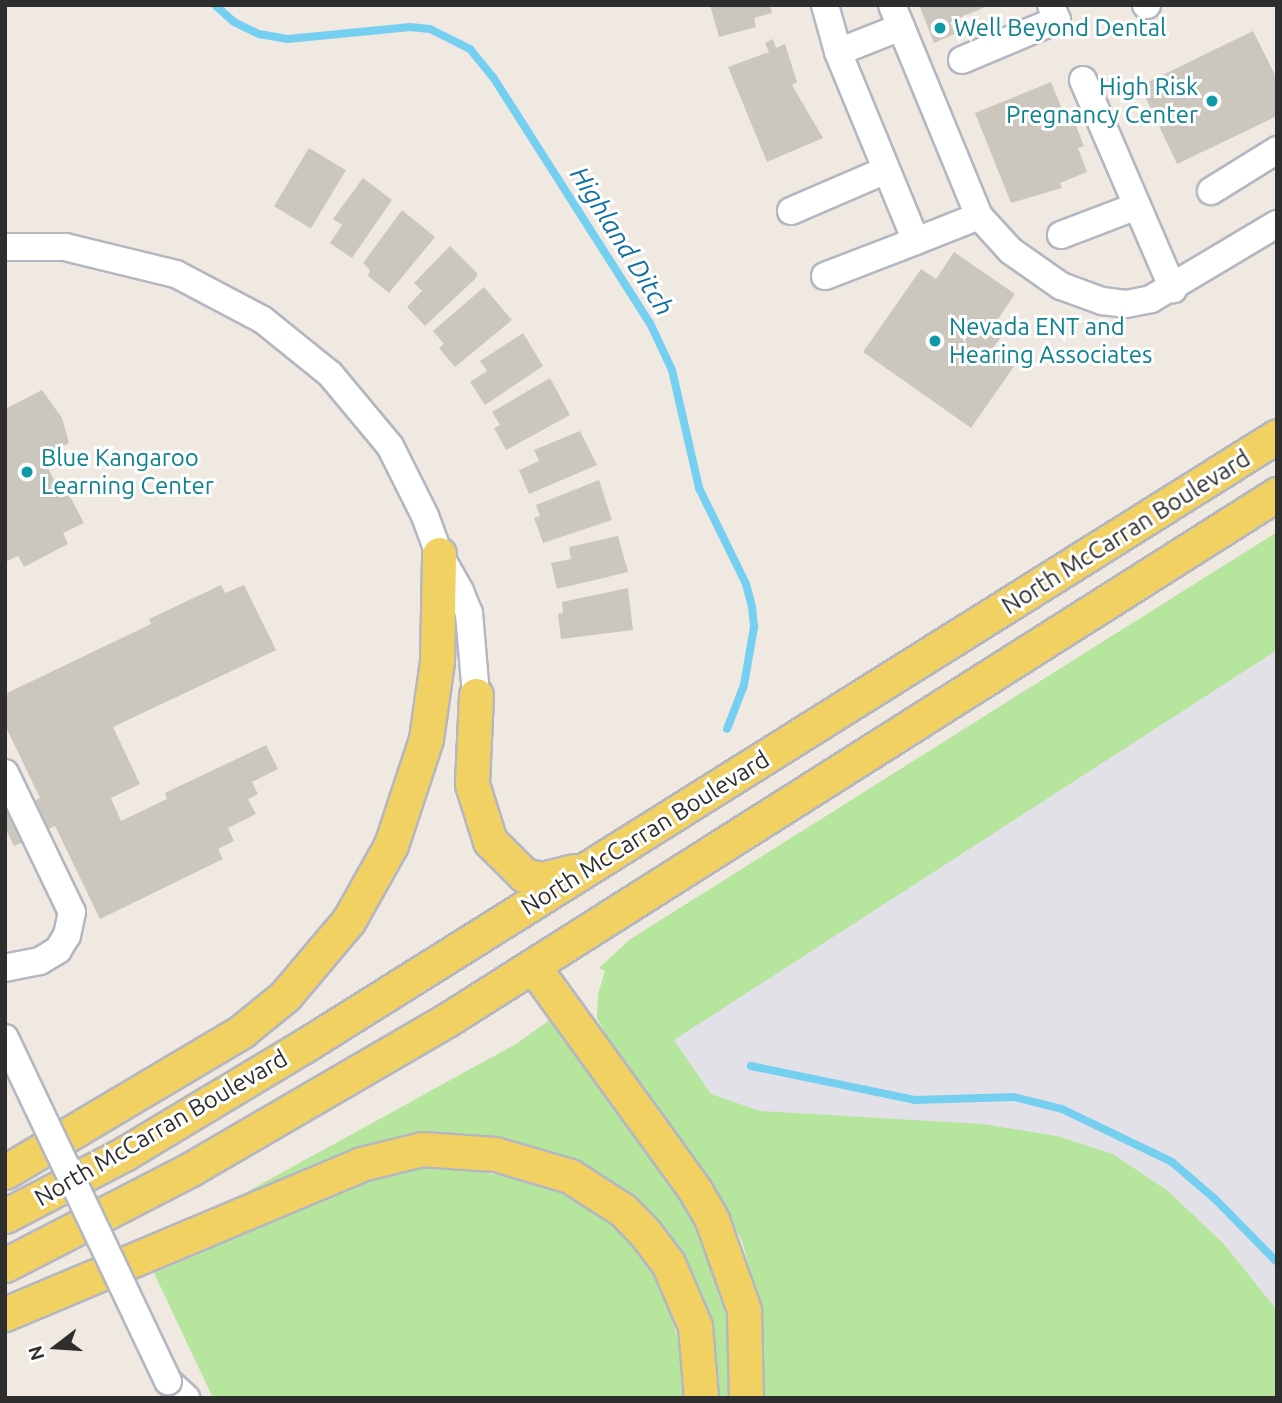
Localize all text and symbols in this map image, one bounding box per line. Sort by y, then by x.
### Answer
place label: Well Beyond Dental [954,14,1166,42]
marker: Well Beyond Dental [932,20,948,36]
place label: High Risk Pregnancy Center [1006,73,1198,129]
marker: High Risk Pregnancy Center [1204,93,1220,109]
water label: Highland Ditch [564,161,680,321]
place label: Nevada ENT and Hearing Associates [949,313,1152,369]
marker: Nevada ENT and Hearing Associates [927,333,943,349]
place label: Blue Kangaroo Learning Center [41,444,214,500]
street label: North McCarran Boulevard [997,444,1255,620]
marker: Blue Kangaroo Learning Center [19,464,35,480]
street label: North McCarran Boulevard [516,745,774,921]
street label: North McCarran Boulevard [29,1044,293,1212]
north arrow [21,1312,91,1382]
text: N [23,1343,49,1363]

